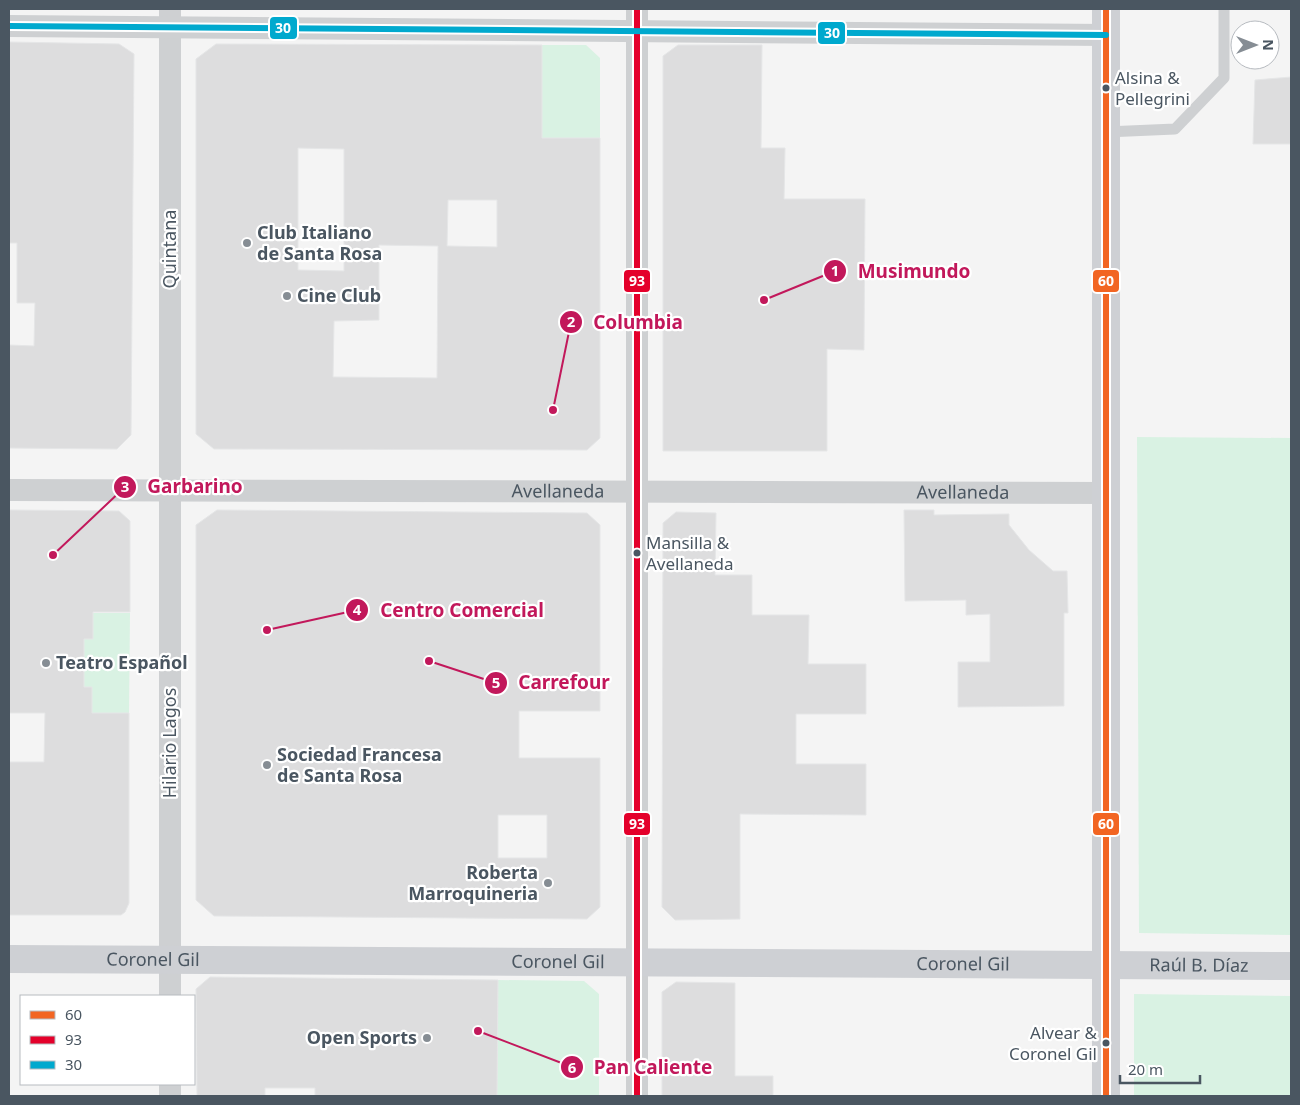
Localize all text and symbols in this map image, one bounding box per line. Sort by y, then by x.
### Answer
line badge: 30 [269,16,298,40]
text: 30 [275,18,291,37]
north arrow [1230,20,1280,70]
line badge: 30 [817,21,846,45]
text: 30 [824,23,840,42]
text: N [1259,39,1278,51]
place label: Alsina & Pellegrini [1115,66,1190,110]
marker: Alsina & Pellegrini [1101,83,1111,93]
street label: Quintana [157,210,181,288]
place label: Club Italiano de Santa Rosa [257,220,382,265]
marker: Club Italiano de Santa Rosa [241,237,253,249]
callout: Musimundo [823,254,980,288]
text: Musimundo [858,258,970,284]
text: 1 [831,260,839,280]
line badge: 93 [623,269,651,293]
line badge: 60 [1092,269,1120,293]
text: 93 [629,271,645,290]
text: 60 [1098,271,1114,290]
place label: Cine Club [297,283,381,307]
marker: Cine Club [281,290,293,302]
callout: Columbia [558,305,693,339]
text: Columbia [593,309,683,335]
text: 2 [567,311,576,331]
callout: Garbarino [113,470,253,504]
text: Garbarino [147,473,243,499]
text: 3 [121,476,129,496]
street label: Avellaneda [512,478,604,503]
street label: Avellaneda [917,479,1009,504]
place label: Mansilla & Avellaneda [646,531,733,575]
marker: Mansilla & Avellaneda [632,548,642,558]
callout: Centro Comercial [345,593,553,627]
text: Centro Comercial [380,597,544,623]
text: 4 [353,599,362,619]
place label: Teatro Español [56,650,188,674]
marker: Teatro Español [40,657,52,669]
callout: Carrefour [483,666,620,700]
text: Carrefour [518,669,610,695]
text: 5 [492,672,500,692]
street label: Hilario Lagos [157,688,181,798]
place label: Sociedad Francesa de Santa Rosa [277,742,442,787]
marker: Sociedad Francesa de Santa Rosa [261,759,273,771]
line badge: 93 [623,812,651,836]
line badge: 60 [1092,812,1120,836]
text: 93 [629,814,645,833]
text: 60 [1098,814,1114,833]
place label: Roberta Marroquineria [408,860,538,905]
marker: Roberta Marroquineria [542,877,554,889]
street label: Coronel Gil [106,947,200,971]
street label: Coronel Gil [511,949,605,973]
street label: Coronel Gil [916,951,1010,975]
street label: Raúl B. Díaz [1149,952,1249,977]
legend [20,995,195,1085]
text: 60 [65,1004,82,1024]
place label: Alvear & Coronel Gil [1009,1021,1098,1065]
place label: Open Sports [307,1025,417,1049]
text: 93 [65,1029,82,1049]
marker: Open Sports [421,1032,433,1044]
marker: Alvear & Coronel Gil [1101,1038,1111,1048]
callout: Pan Caliente [559,1050,723,1084]
scale bar [1120,1052,1200,1084]
text: 30 [65,1054,82,1074]
text: Pan Caliente [594,1054,712,1080]
text: 6 [568,1057,577,1077]
text: 20 m [1128,1059,1163,1079]

